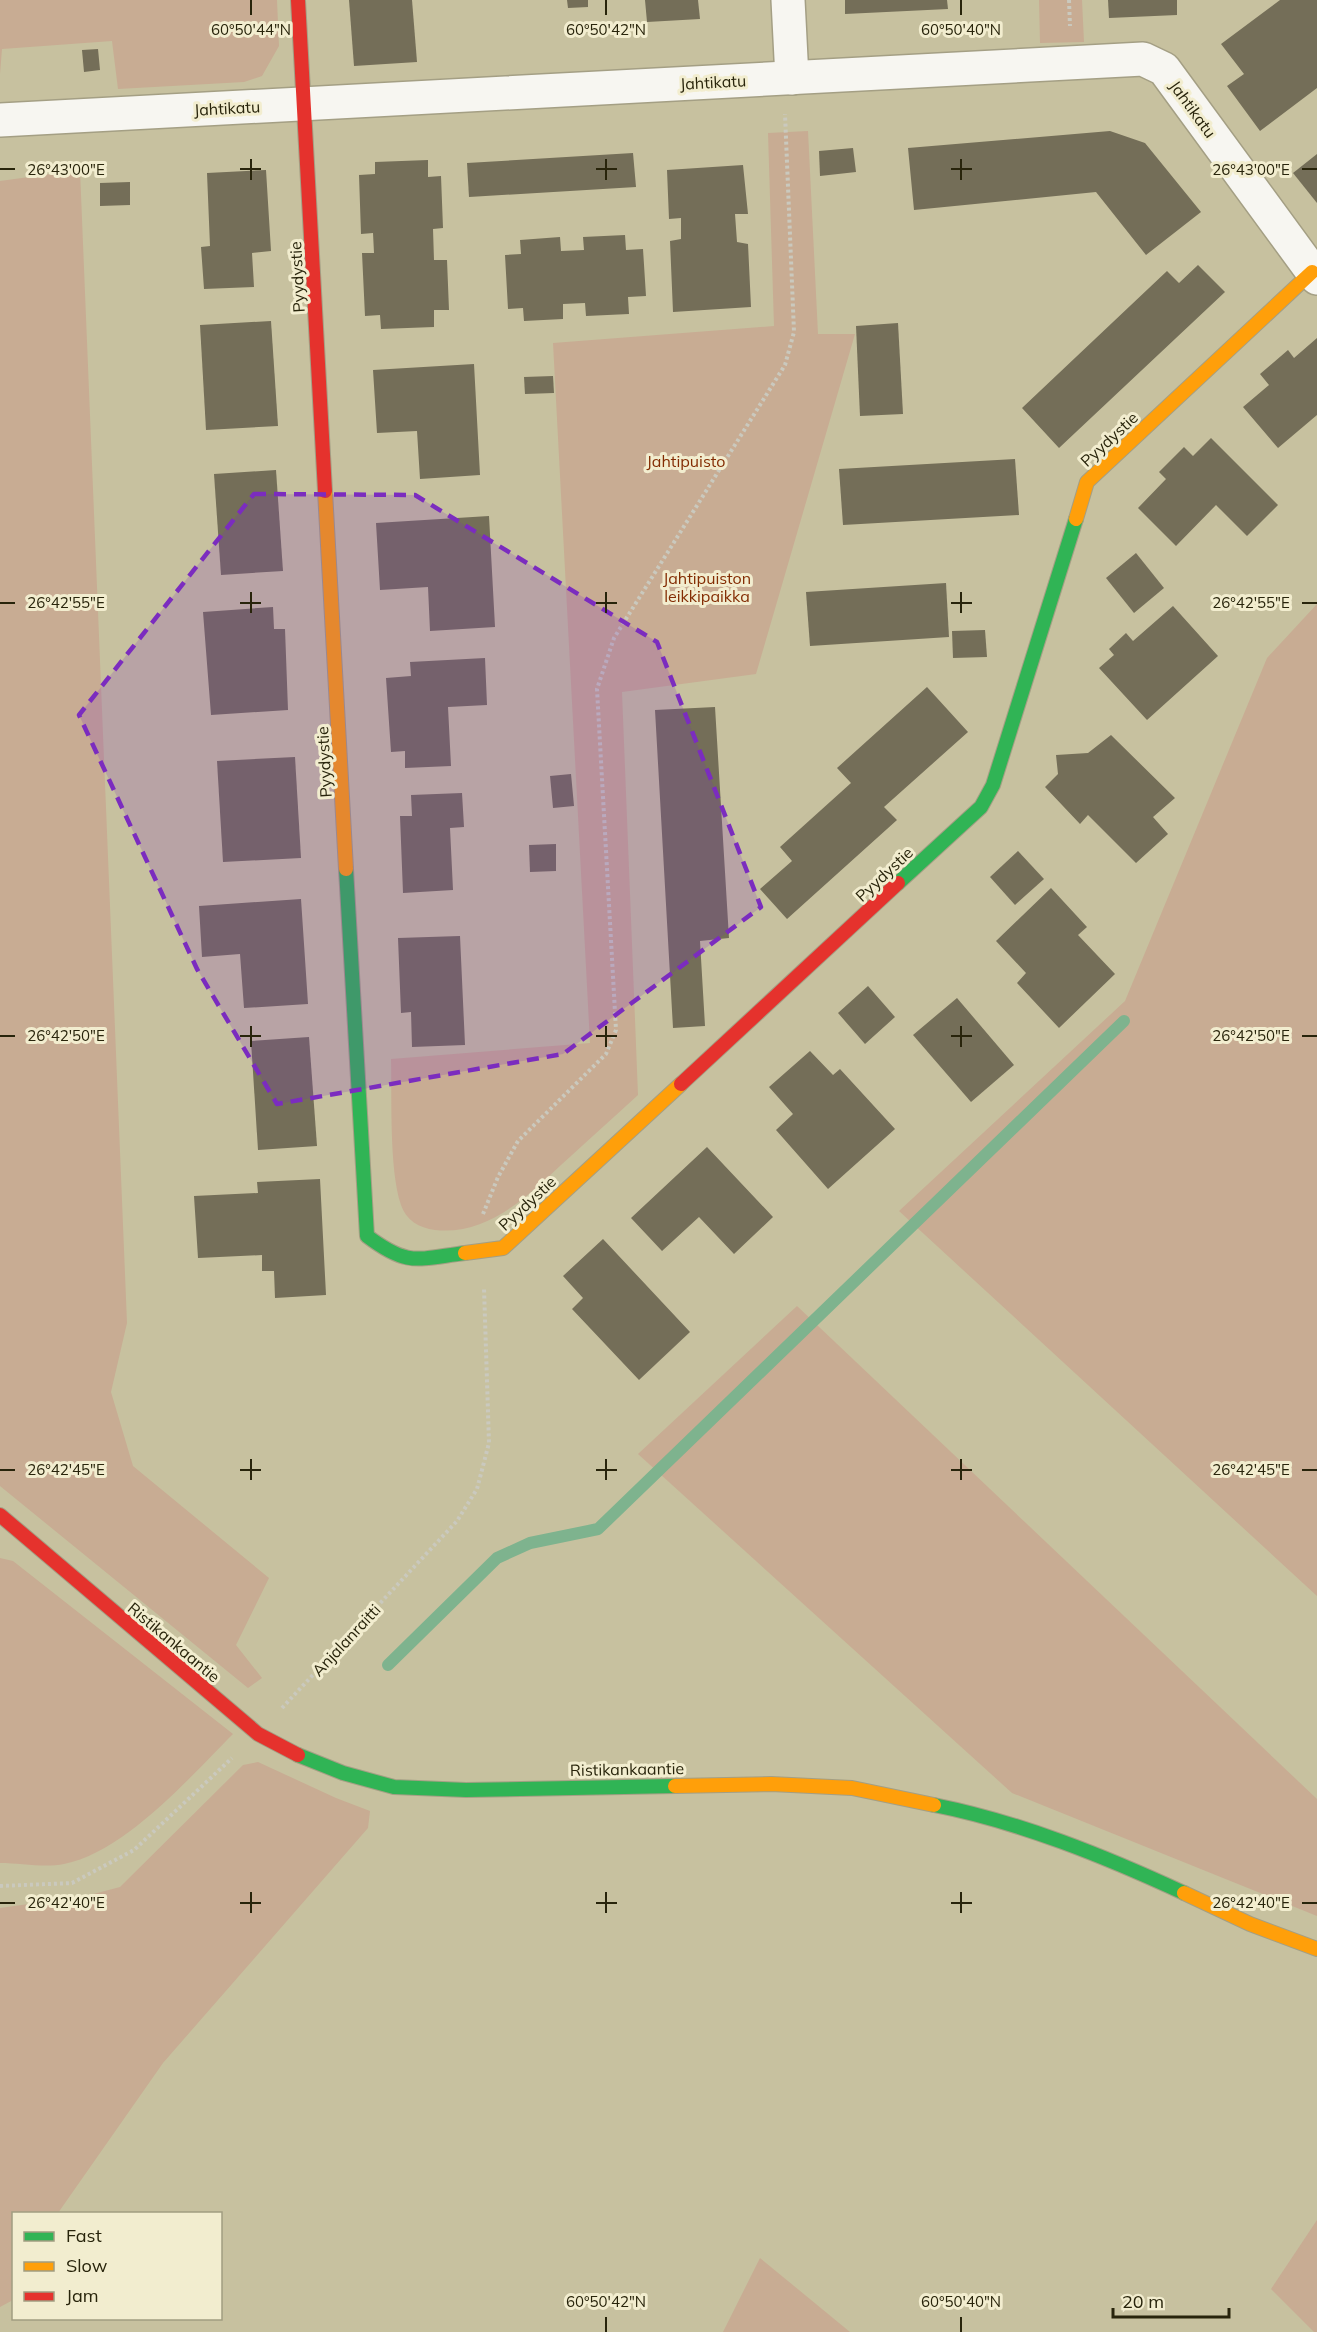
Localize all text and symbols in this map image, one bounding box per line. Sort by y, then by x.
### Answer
text: 60°50'44"N [211,20,291,39]
text: 60°50'42"N [566,20,646,39]
text: 60°50'40"N [921,20,1001,39]
street label: Jahtikatu [679,70,747,94]
street label: Jahtikatu [1165,76,1221,142]
street label: Jahtikatu [193,96,261,120]
text: 26°43'00"E [27,160,105,179]
text: 26°43'00"E [1212,160,1290,179]
street label: Pyydystie [285,241,309,313]
street label: Pyydystie [1076,407,1142,471]
park label: Jahtipuisto [647,451,725,471]
park label: Jahtipuiston leikkipaikka [663,568,751,606]
text: 26°42'55"E [27,593,105,612]
text: 26°42'55"E [1212,593,1290,612]
street label: Pyydystie [312,726,336,798]
street label: Pyydystie [851,842,917,906]
text: 26°42'50"E [27,1026,105,1045]
text: 26°42'50"E [1212,1026,1290,1045]
street label: Pyydystie [494,1171,560,1235]
text: 26°42'45"E [27,1460,105,1479]
text: 26°42'45"E [1212,1460,1290,1479]
street label: Ristikankaantie [124,1598,224,1686]
street label: Anjalanraitti [308,1600,384,1680]
street label: Ristikankaantie [570,1758,684,1780]
text: 26°42'40"E [27,1893,105,1912]
text: 26°42'40"E [1212,1893,1290,1912]
legend [12,2212,222,2320]
text: Fast [66,2224,102,2247]
text: Slow [66,2254,108,2277]
scale bar [1113,2281,1228,2319]
text: Jam [66,2284,99,2307]
text: 20 m [1122,2290,1164,2313]
text: 60°50'42"N [566,2292,646,2311]
text: 60°50'40"N [921,2292,1001,2311]

